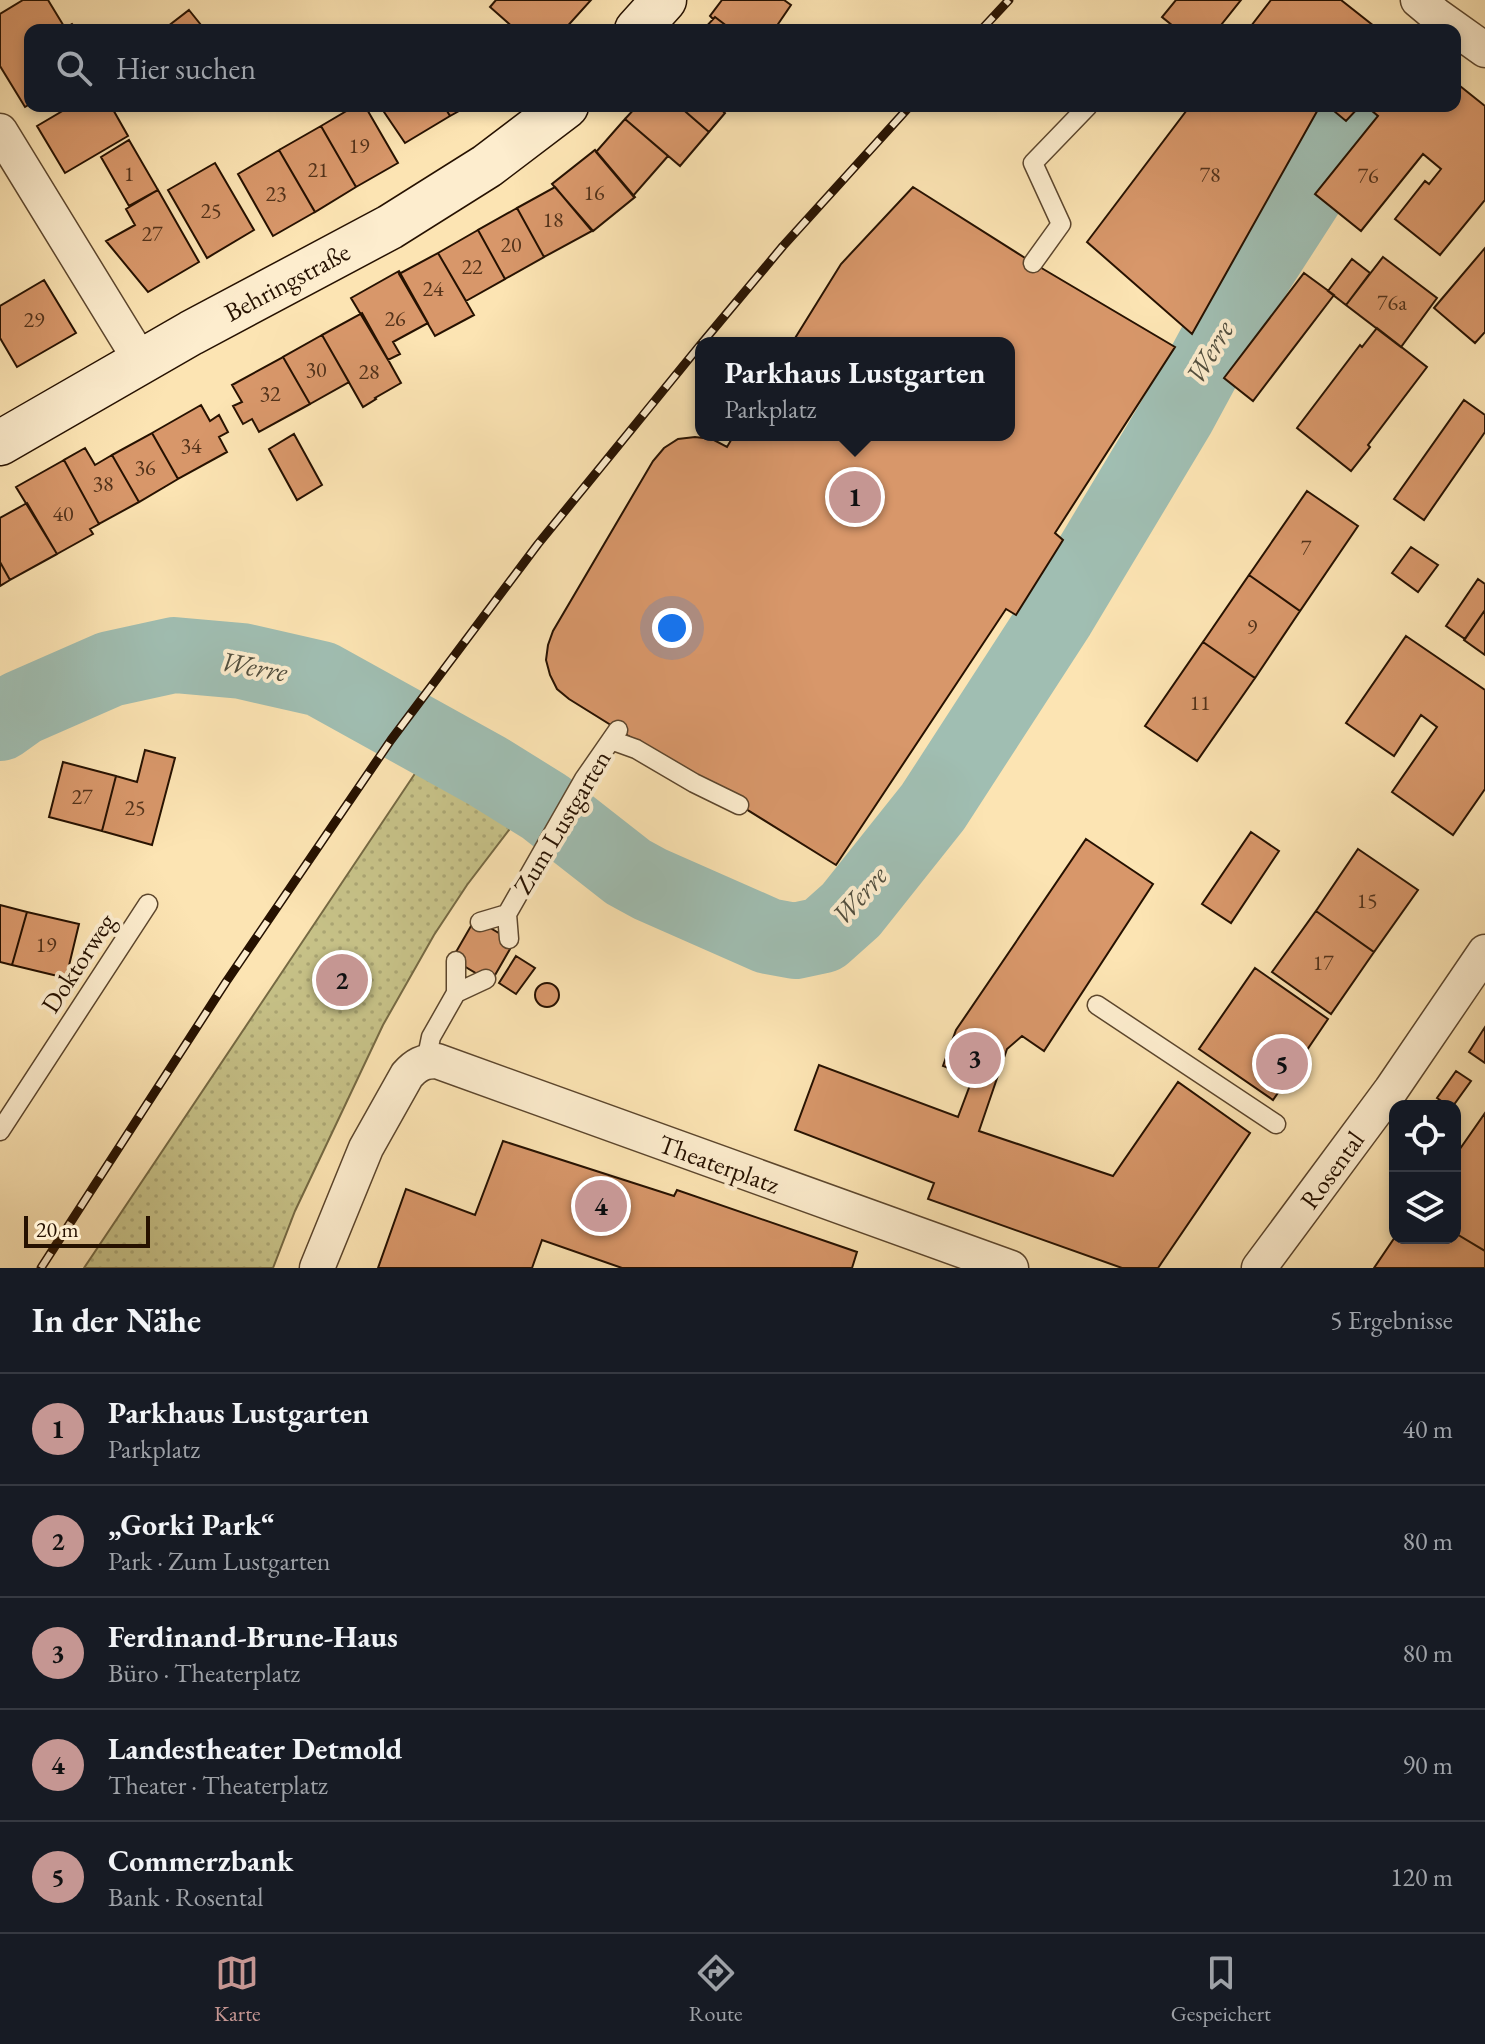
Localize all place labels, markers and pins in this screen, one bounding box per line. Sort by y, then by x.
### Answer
pin: 1 [829,467,881,527]
pin: 2 [316,950,368,1010]
pin: 3 [949,1028,1001,1088]
pin: 5 [1256,1034,1308,1094]
pin: 4 [575,1176,627,1236]

